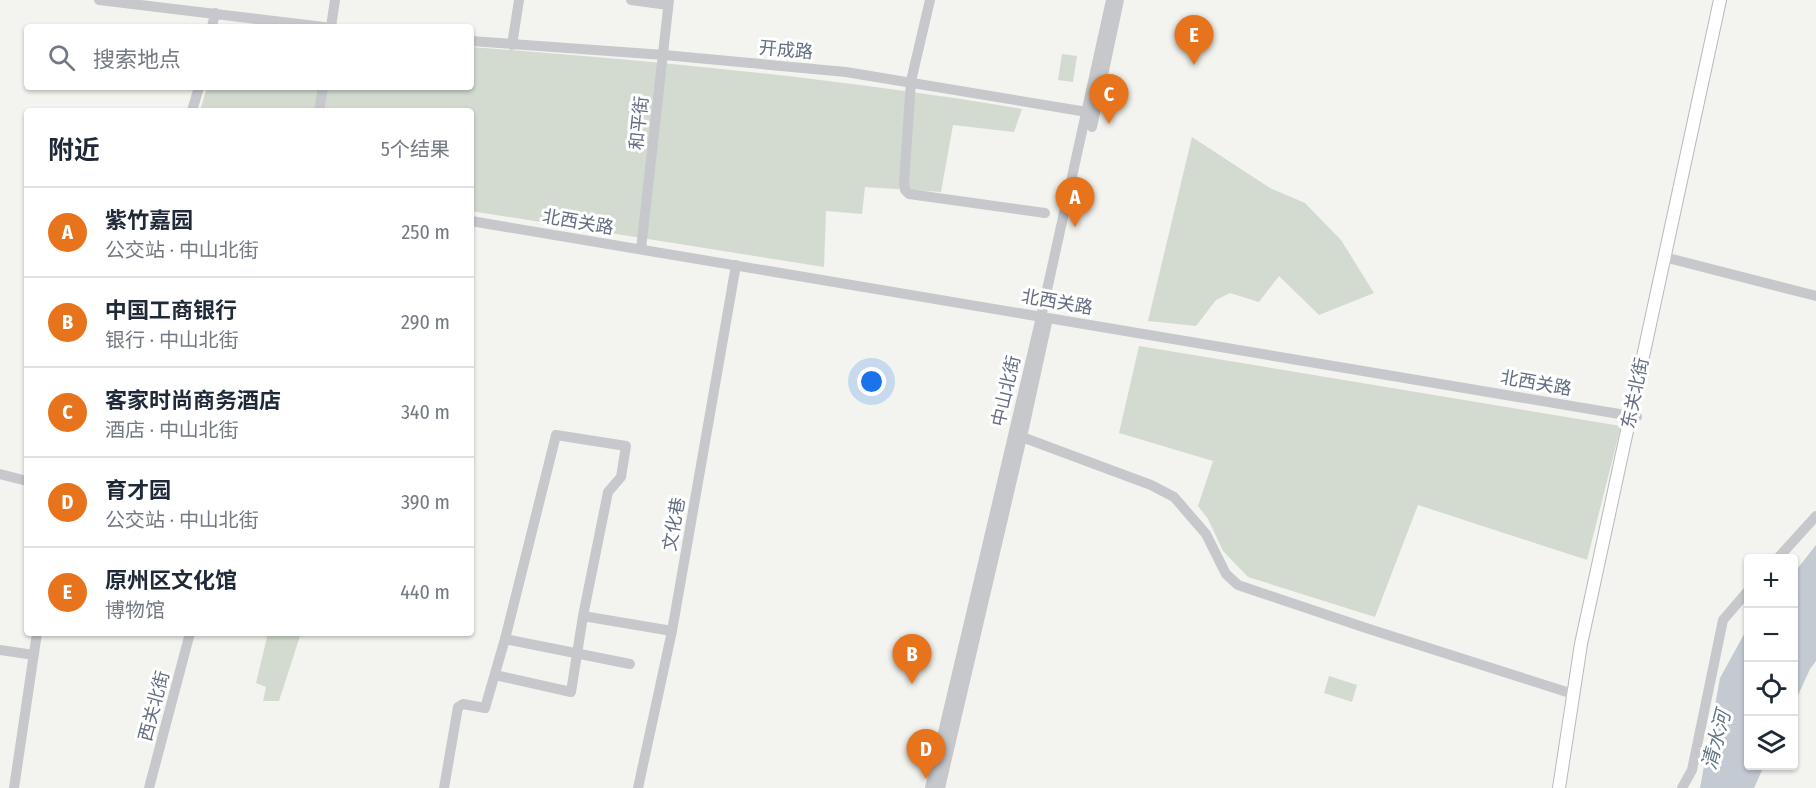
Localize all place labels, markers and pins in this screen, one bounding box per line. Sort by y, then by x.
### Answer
pin: E [1174,16,1214,65]
pin: C [1090,74,1128,124]
pin: A [1056,178,1094,227]
pin: B [892,634,932,684]
pin: D [906,730,946,779]

